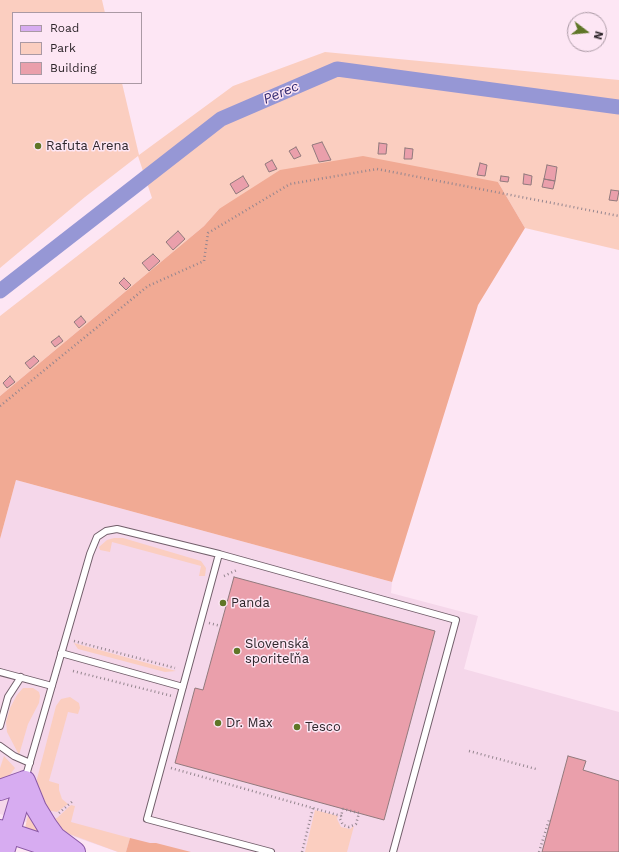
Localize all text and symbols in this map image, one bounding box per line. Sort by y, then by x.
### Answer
legend [12,12,142,84]
north arrow [567,12,607,52]
text: Road [50,21,79,35]
text: N [591,29,605,41]
text: Park [50,41,76,55]
text: Building [50,61,97,75]
water label: Perec [261,78,301,108]
place label: Rafuta Arena [46,138,129,154]
marker: Rafuta Arena [33,141,43,151]
place label: Panda [231,595,270,611]
marker: Panda [218,598,228,608]
place label: Slovenská sporiteľňa [245,636,309,667]
marker: Slovenská sporiteľňa [232,646,242,656]
place label: Dr. Max [226,715,273,731]
marker: Dr. Max [213,718,223,728]
place label: Tesco [305,719,341,735]
marker: Tesco [292,722,302,732]

